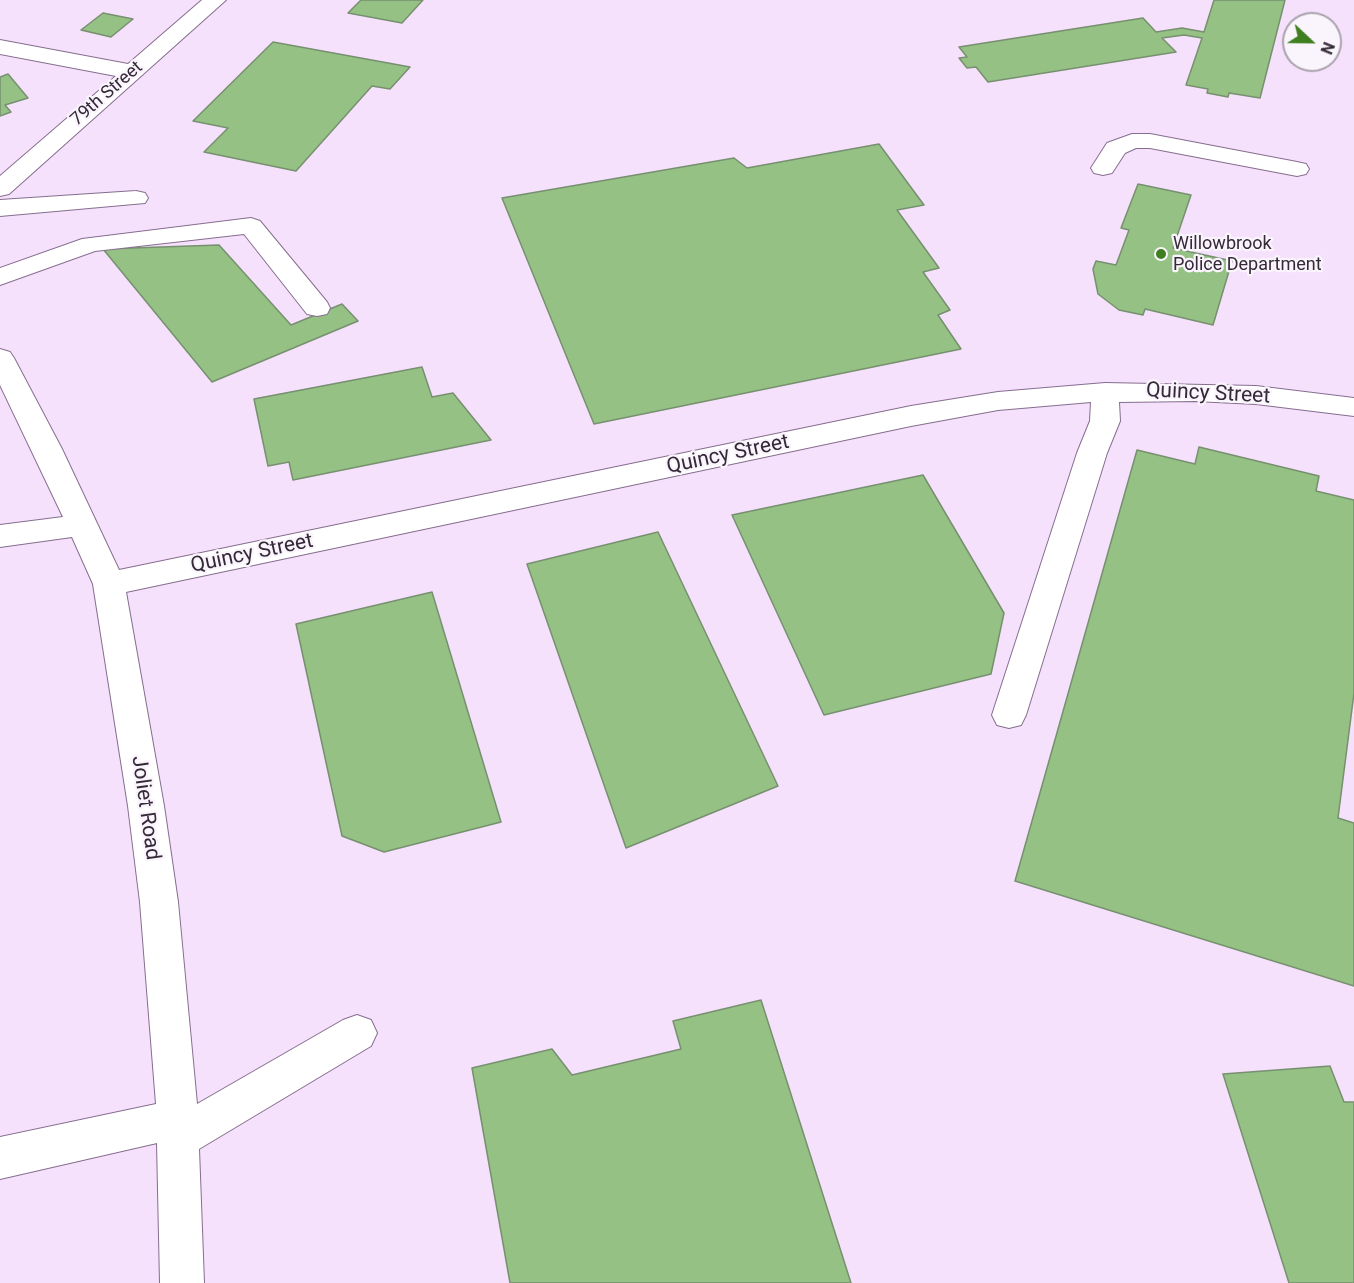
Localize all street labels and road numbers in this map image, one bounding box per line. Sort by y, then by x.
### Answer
street label: 79th Street [67,57,147,131]
street label: Quincy Street [1145,378,1271,410]
street label: Quincy Street [665,430,791,480]
street label: Quincy Street [189,529,315,579]
street label: Joliet Road [125,754,165,862]

